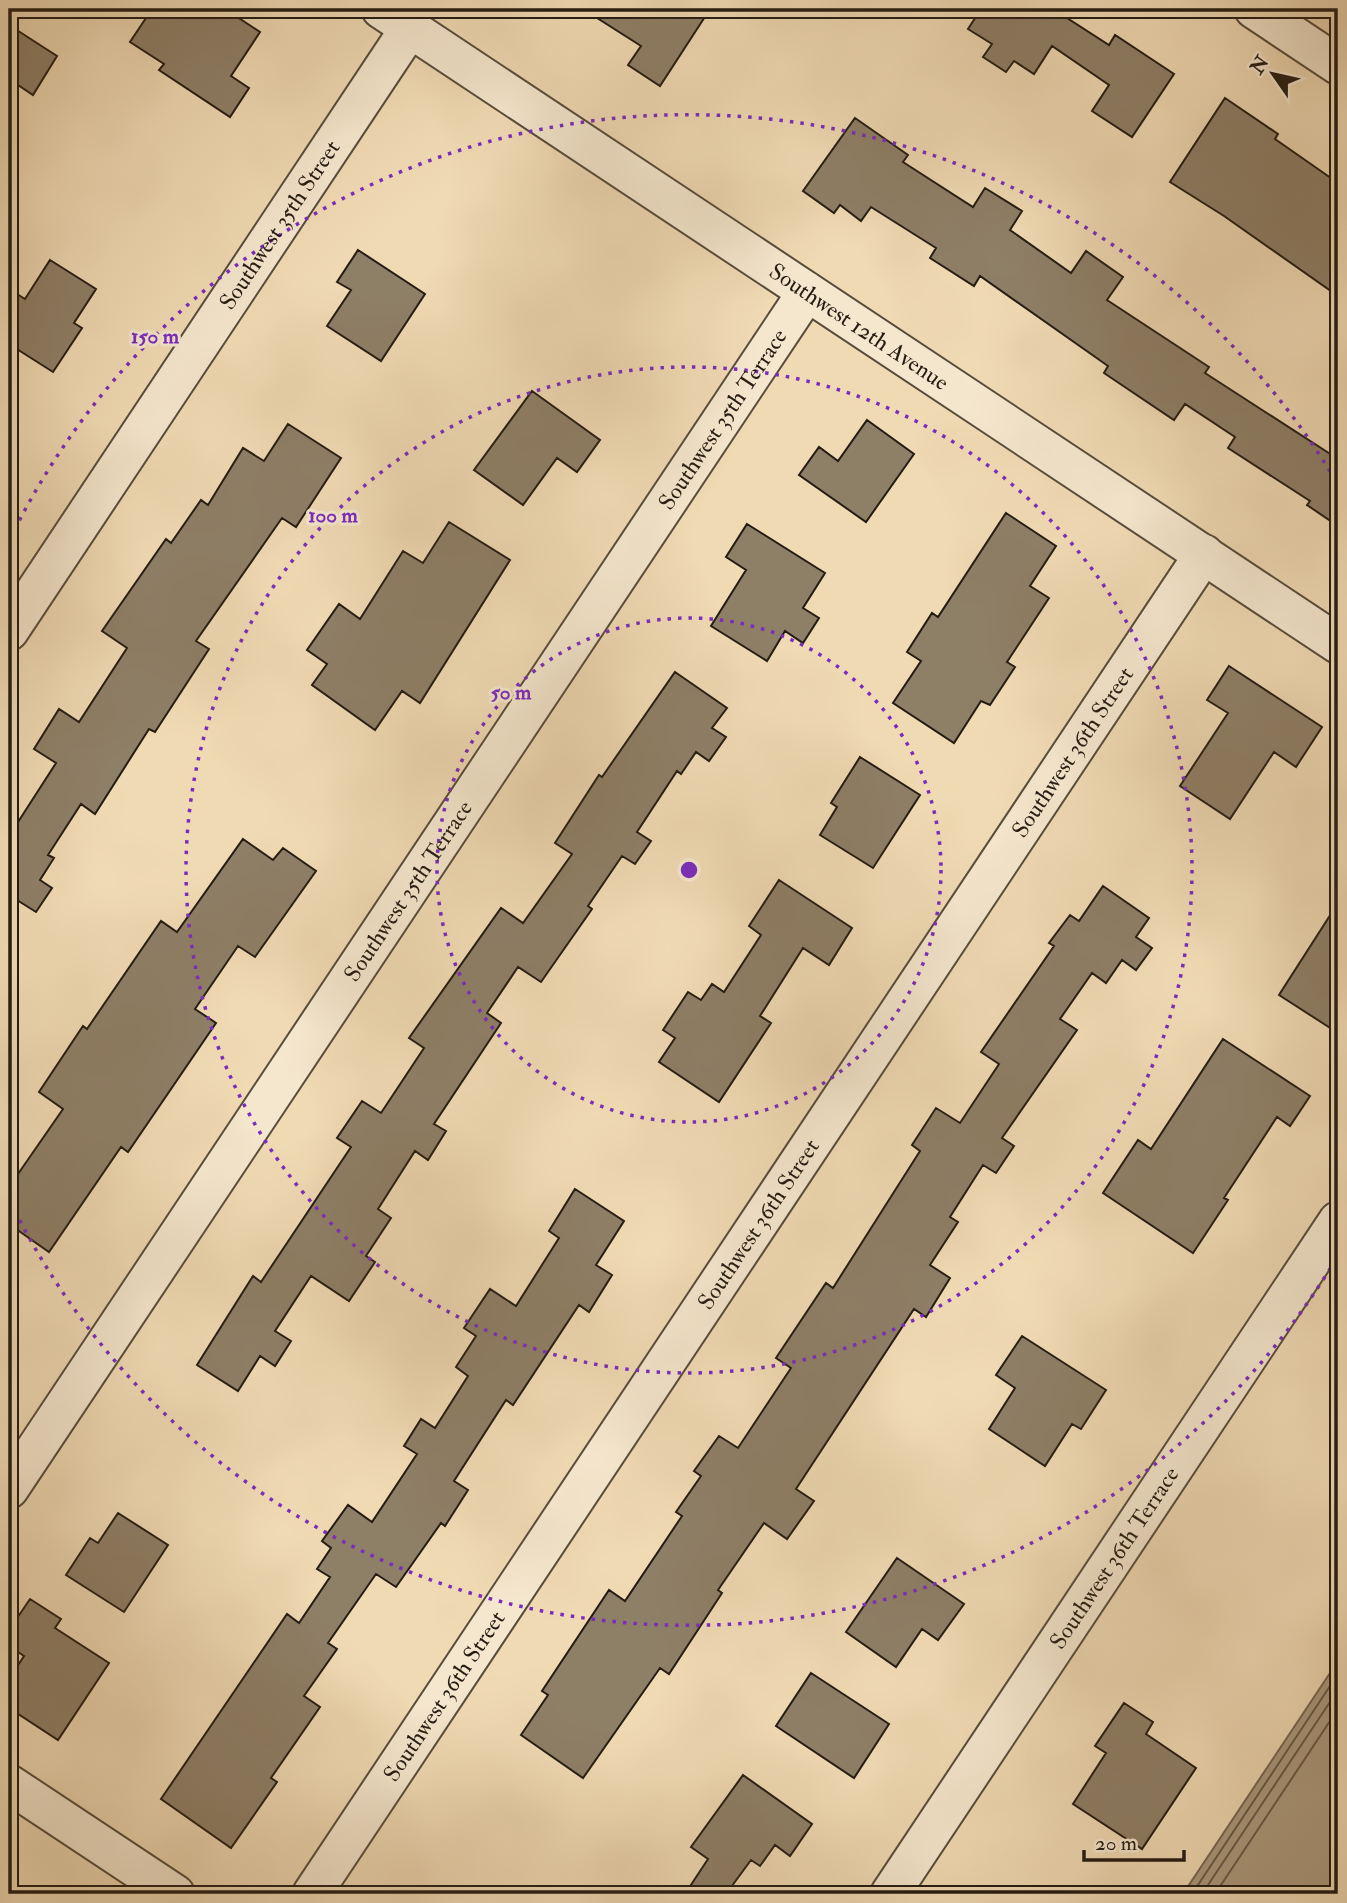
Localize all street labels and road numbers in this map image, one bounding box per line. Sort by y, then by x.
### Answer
street label: Southwest 35th Street [213,135,346,315]
street label: Southwest 12th Avenue [764,257,955,397]
street label: Southwest 35th Terrace [652,323,794,515]
street label: Southwest 36th Street [1005,661,1140,843]
street label: Southwest 35th Terrace [338,795,479,987]
street label: Southwest 36th Street [691,1133,826,1315]
street label: Southwest 36th Terrace [1043,1461,1186,1655]
street label: Southwest 36th Street [377,1605,512,1787]

